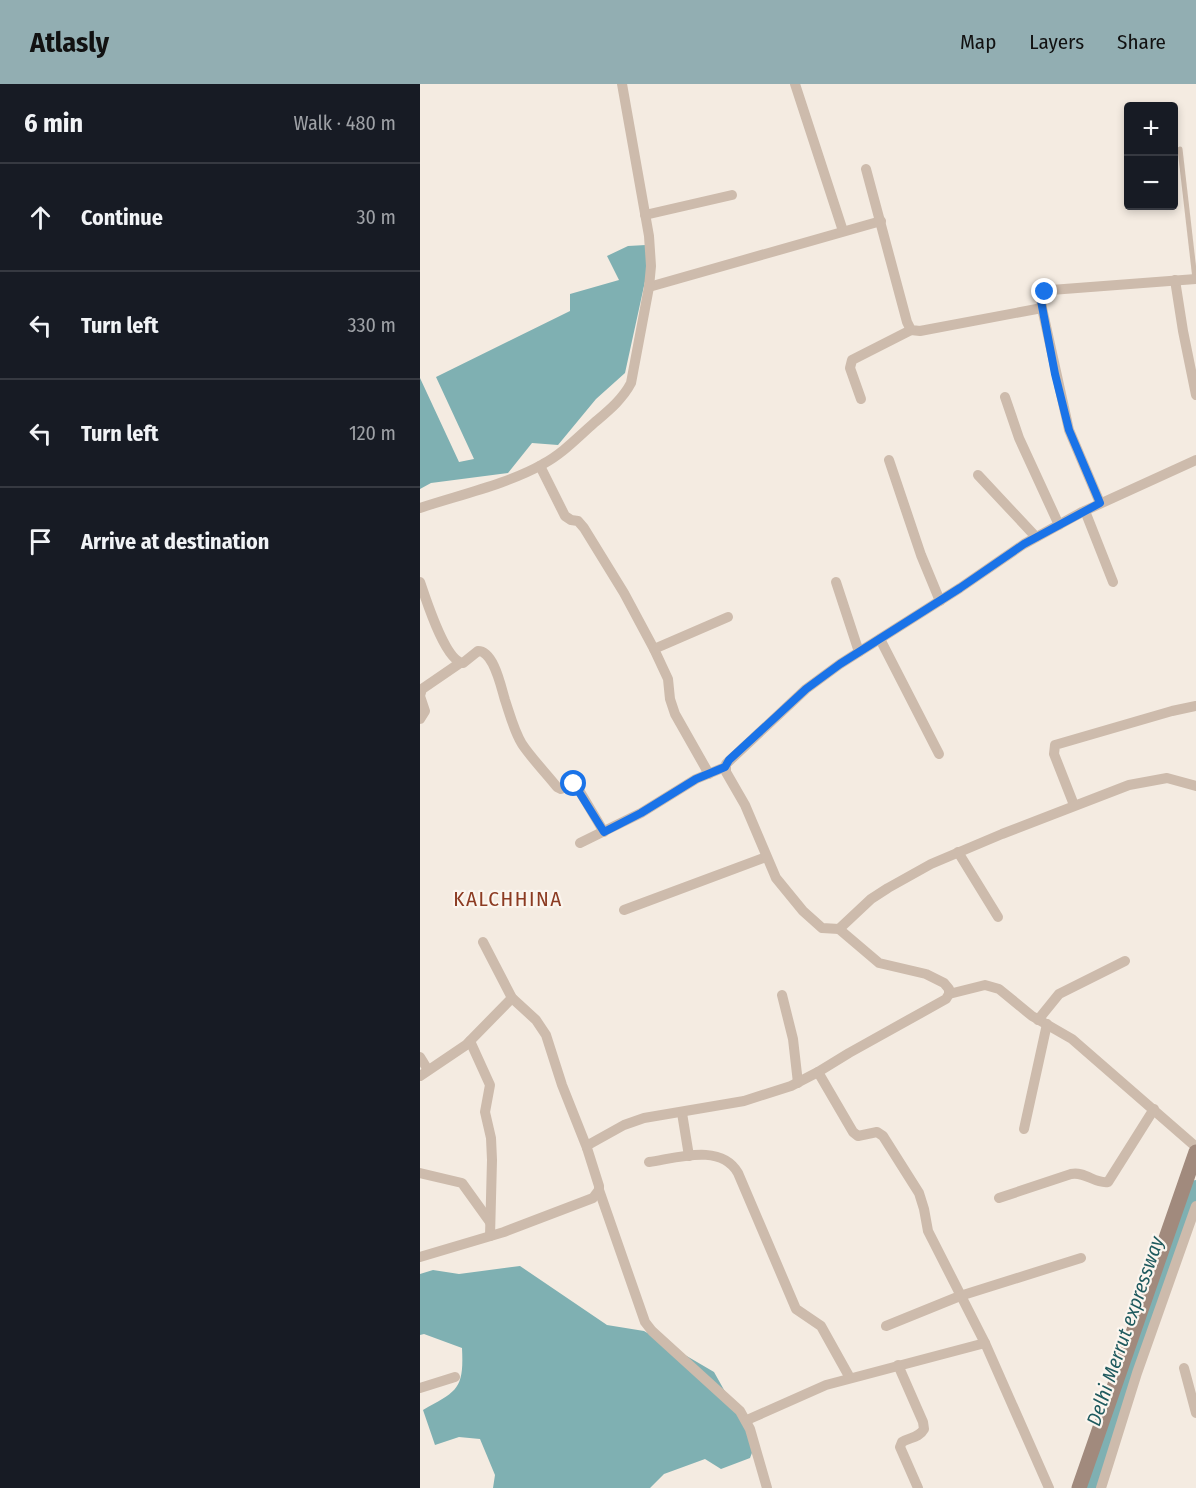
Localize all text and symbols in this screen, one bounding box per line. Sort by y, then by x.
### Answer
text: Atlasly [30,26,109,59]
text: Map [960,29,996,55]
text: Layers [1029,29,1084,55]
text: Share [1117,29,1166,55]
map controls [1124,102,1178,210]
button: + [1124,102,1178,156]
text: 6 min [24,108,83,139]
text: Walk · 480 m [294,111,396,135]
button: − [1124,156,1178,210]
icon: ahead [24,201,57,234]
text: Continue [81,204,163,231]
text: 30 m [356,205,396,229]
route end [1031,278,1057,304]
icon: left [24,309,57,342]
text: Turn left [81,312,159,339]
text: 330 m [347,313,396,337]
icon: left [24,417,57,450]
text: Turn left [81,420,159,447]
text: 120 m [349,421,396,445]
icon: arrive [24,525,57,558]
text: Arrive at destination [81,528,269,555]
route start [560,770,586,796]
district label: KALCHHINA [453,886,563,912]
water label: Delhi Merrut expressway [1081,1232,1169,1429]

